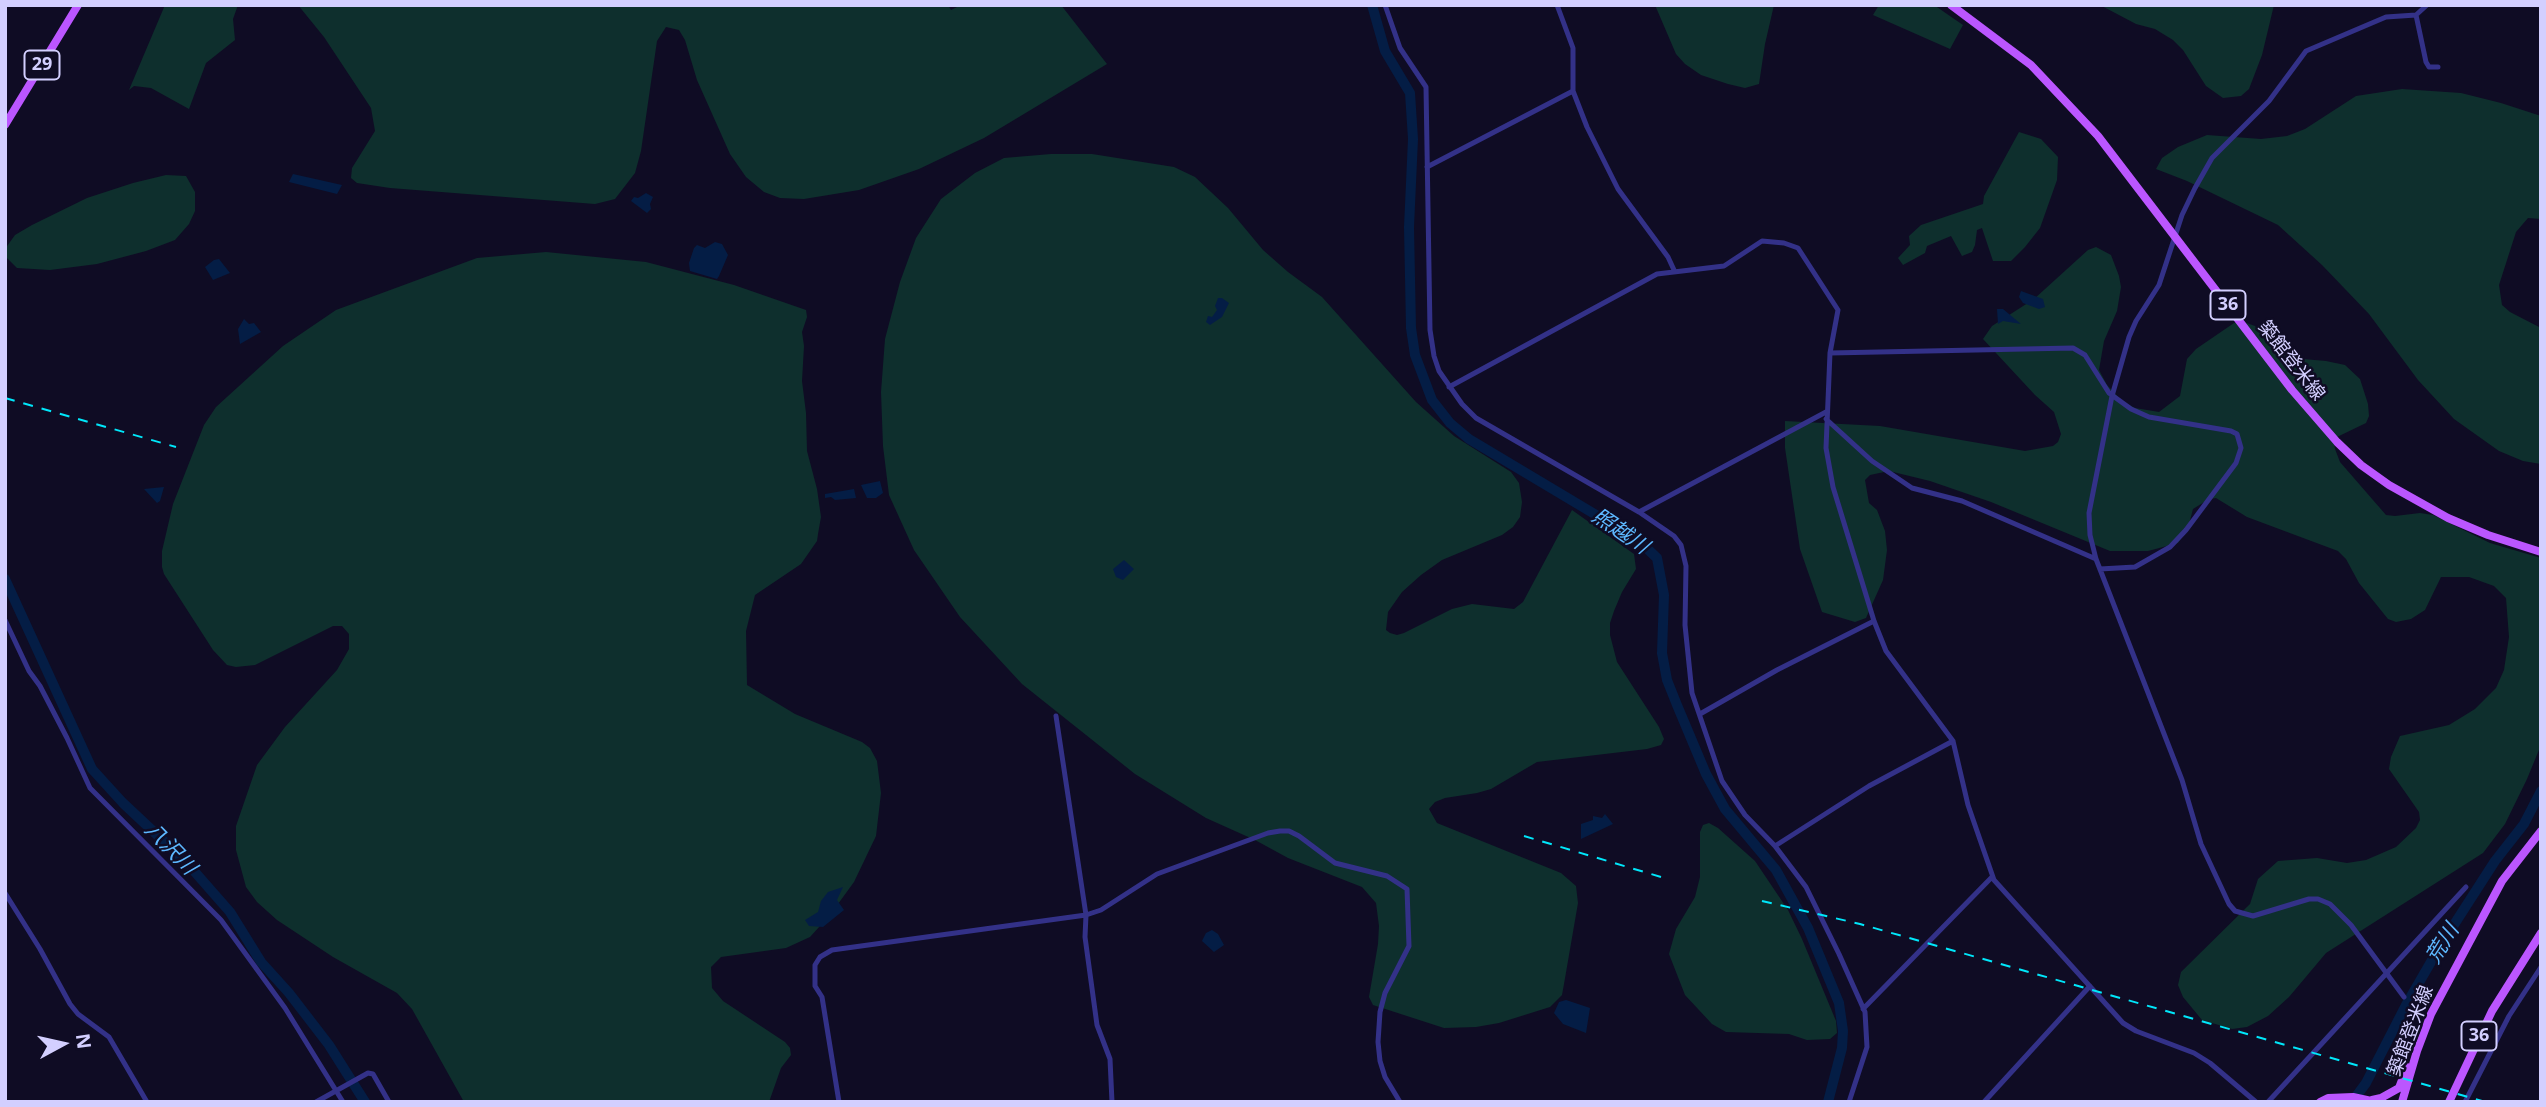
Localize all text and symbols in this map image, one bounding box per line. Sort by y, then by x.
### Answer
road number: 29 [24,51,60,80]
road number: 36 [2210,290,2246,320]
street label: 築館登米線 [2253,317,2329,405]
water label: 照越川 [1587,504,1653,560]
water label: 八沢川 [139,818,201,880]
water label: 荒川 [2421,920,2465,968]
street label: 築館登米線 [2383,983,2439,1079]
north arrow [28,1009,98,1079]
road number: 36 [2462,1021,2496,1050]
text: N [70,1032,98,1051]

